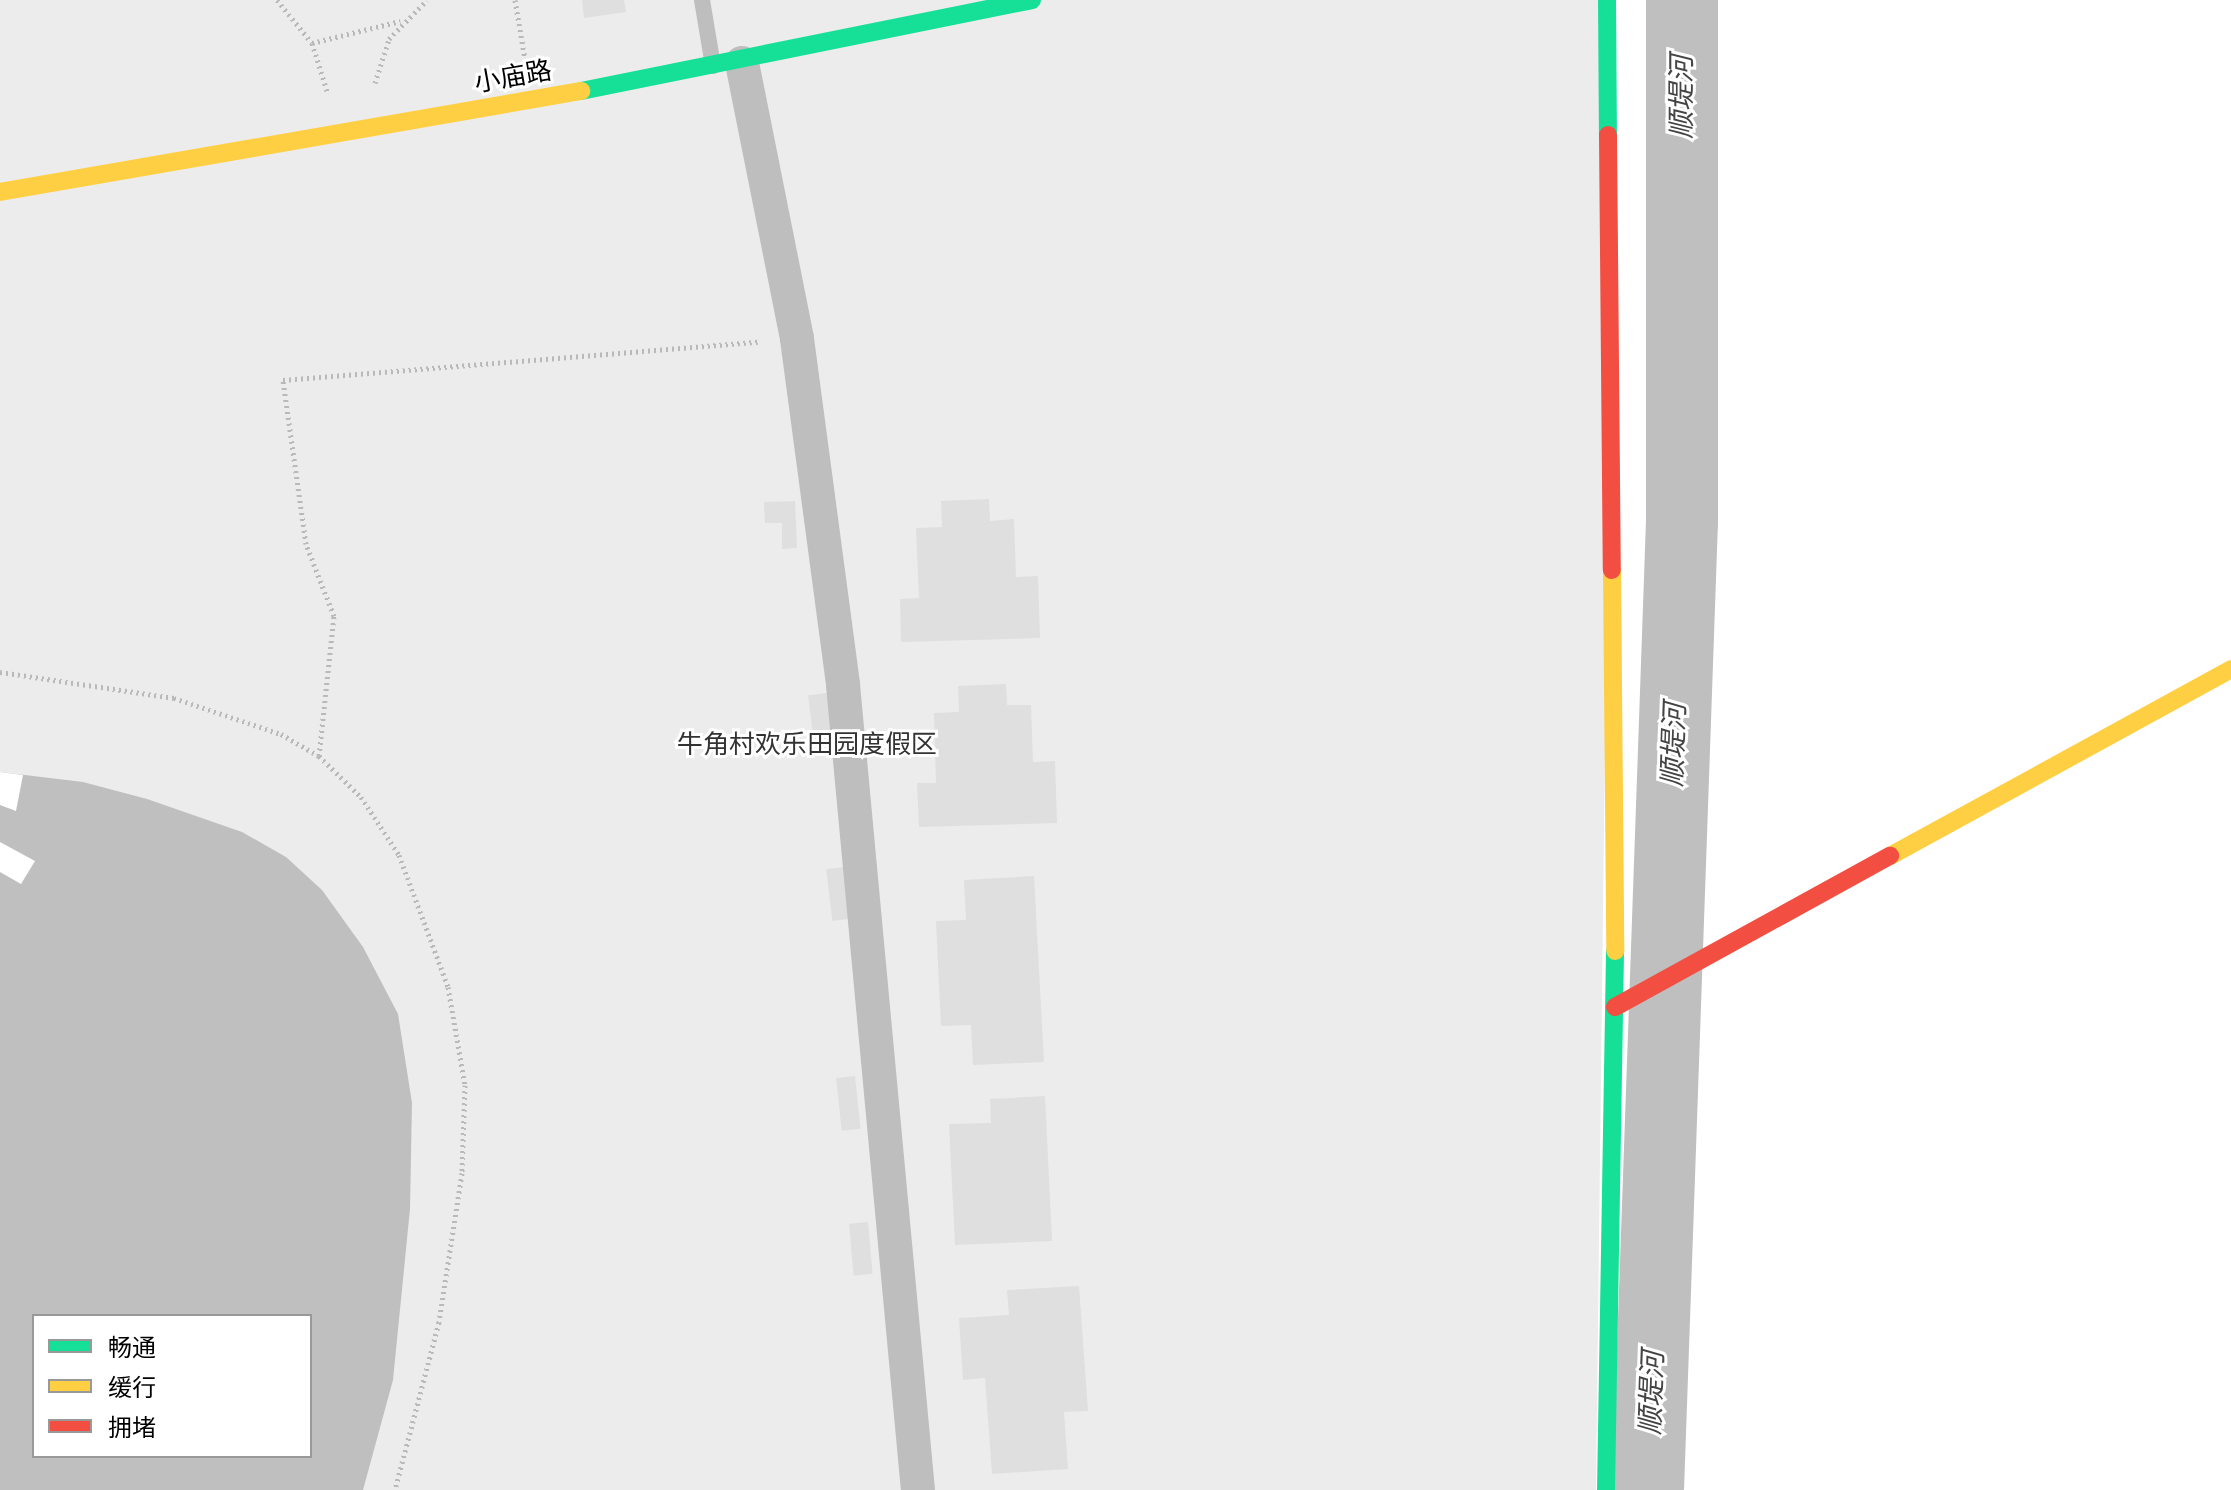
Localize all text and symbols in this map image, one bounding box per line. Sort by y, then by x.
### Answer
street label: 小庙路 [472,55,554,99]
water label: 顺堤河 [1665,55,1699,139]
water label: 顺堤河 [1656,702,1692,788]
park label: 牛角村欢乐田园度假区 [677,729,937,761]
legend [32,1314,312,1458]
text: 畅通 [108,1331,156,1364]
water label: 顺堤河 [1634,1350,1670,1436]
text: 缓行 [108,1371,156,1404]
text: 拥堵 [108,1411,156,1444]

